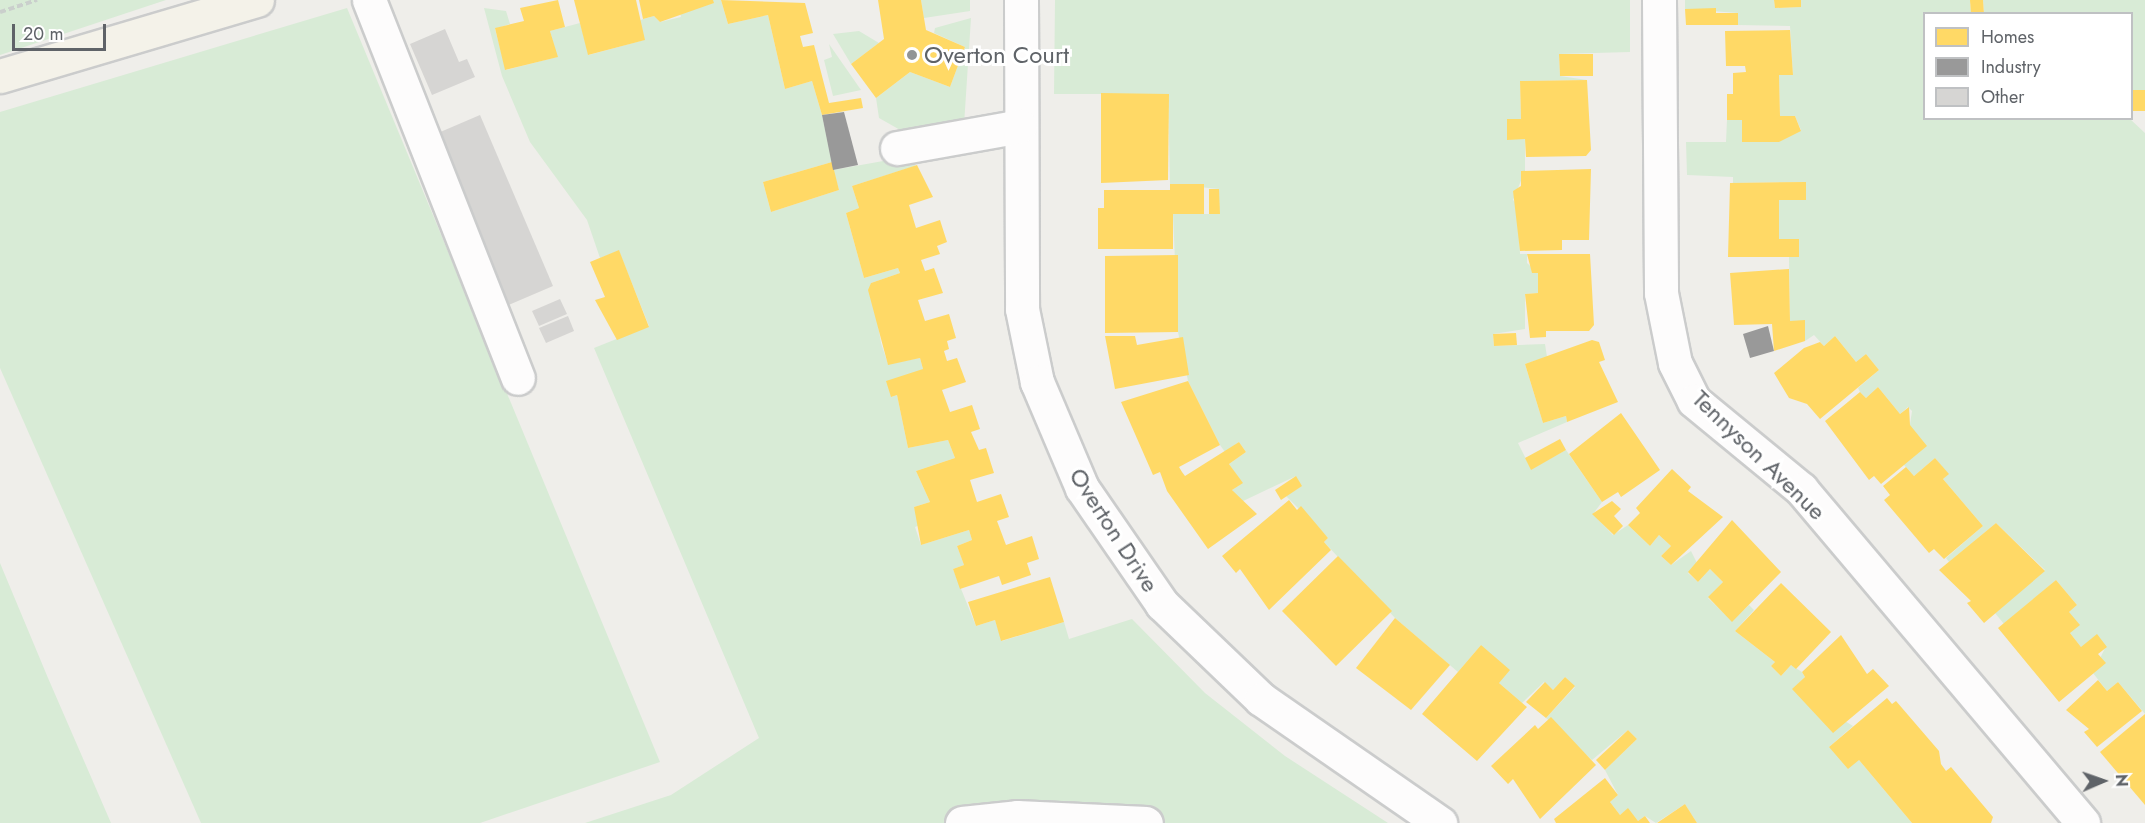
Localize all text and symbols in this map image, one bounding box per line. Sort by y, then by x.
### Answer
scale bar [15,12,110,50]
legend [1923,12,2133,120]
text: 20 m [23,21,63,47]
text: Homes [1981,24,2034,50]
place label: Overton Court [924,41,1069,69]
marker: Overton Court [905,48,919,62]
text: Industry [1981,54,2041,80]
text: Other [1981,84,2024,110]
street label: Tennyson Avenue [1686,384,1832,526]
street label: Overton Drive [1063,463,1165,597]
north arrow [2073,751,2133,811]
text: N [2110,774,2133,787]

